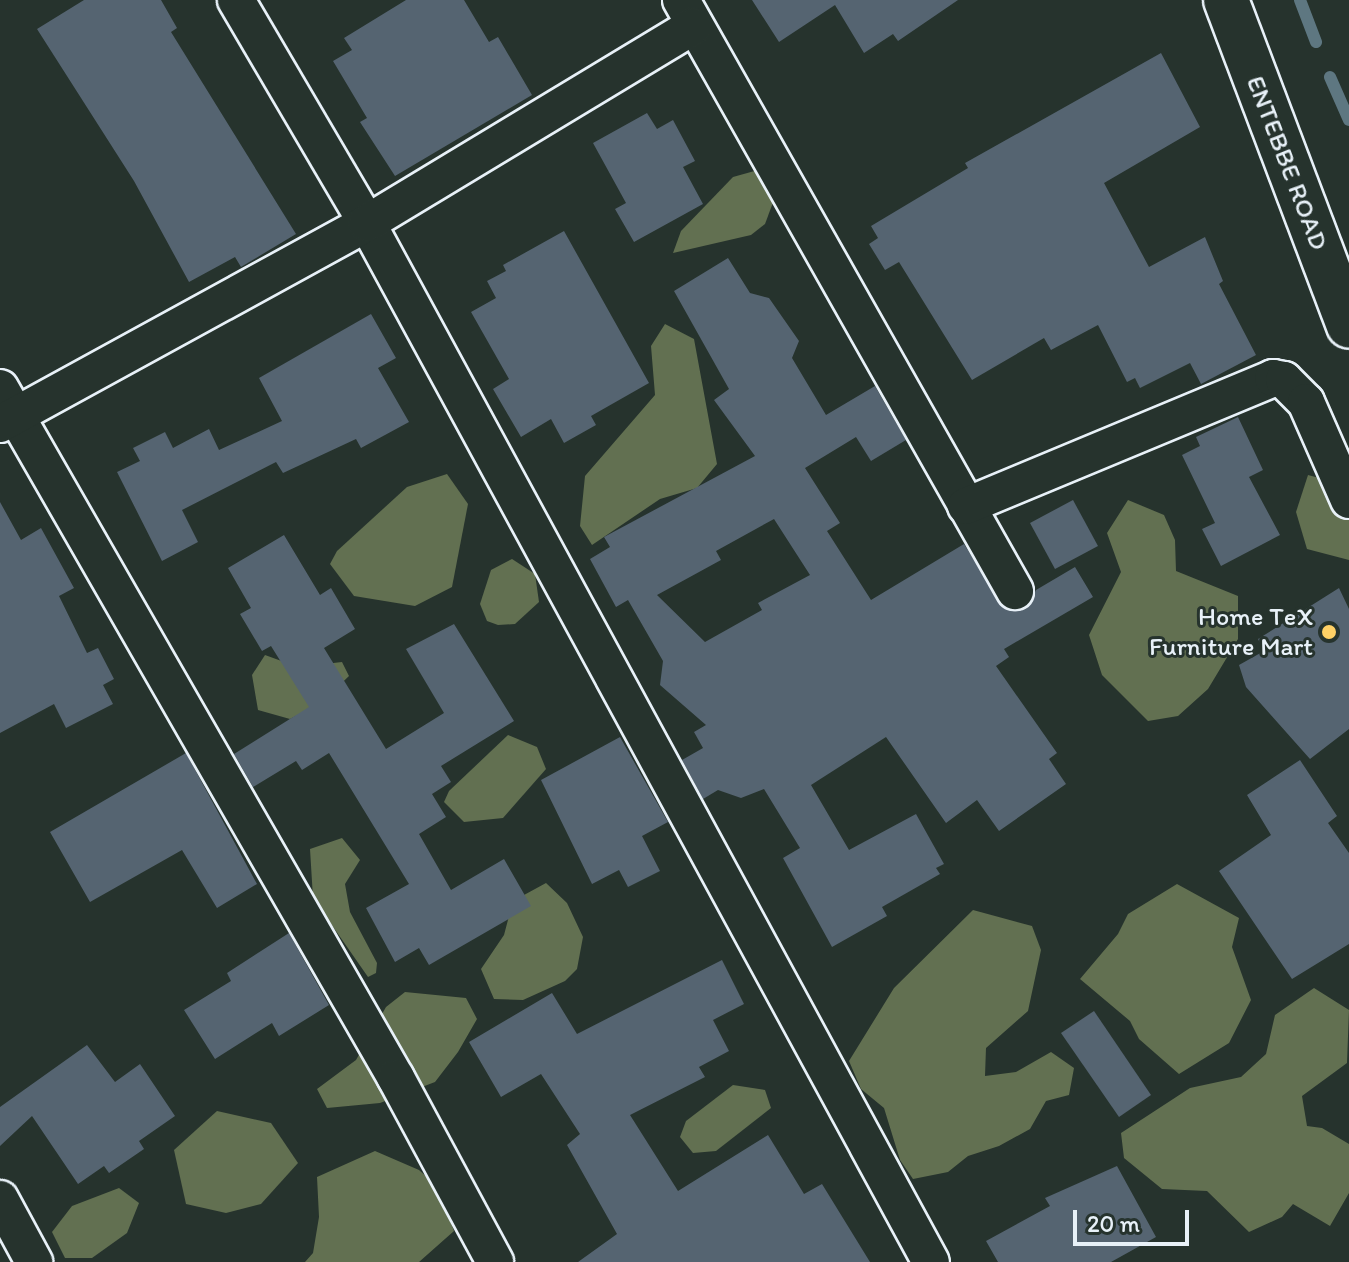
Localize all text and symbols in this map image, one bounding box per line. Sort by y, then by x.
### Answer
street label: ENTEBBE ROAD [1240,72,1334,254]
place label: Home TeX Furniture Mart [1148,601,1313,662]
marker: Home TeX Furniture Mart [1320,623,1338,641]
scale bar [1077,1194,1193,1244]
text: 20 m [1087,1209,1140,1238]

